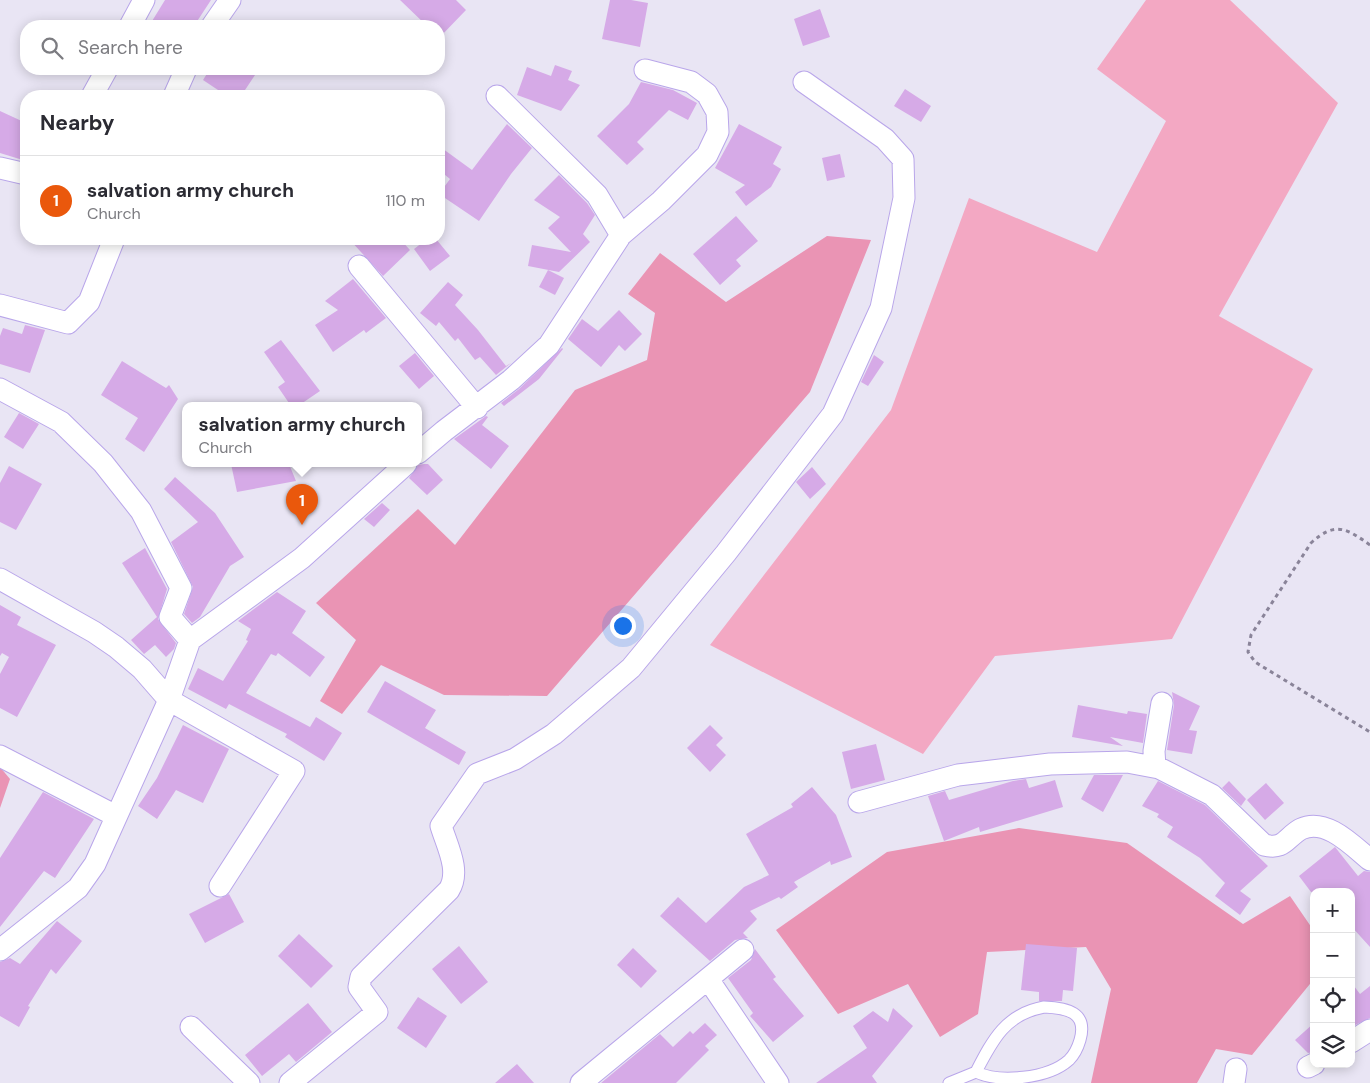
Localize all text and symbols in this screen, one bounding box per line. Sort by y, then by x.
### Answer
search box [20,20,445,75]
icon: search [38,34,66,62]
text: Search here [78,35,183,60]
text: Nearby [40,109,114,137]
text: salvation army church [87,178,294,203]
text: 1 [53,190,59,211]
text: 110 m [386,190,425,211]
text: Church [87,203,141,224]
popup [182,402,422,467]
text: salvation army church [199,412,405,437]
text: Church [199,437,252,458]
pin: 1 [286,484,318,525]
your location [610,613,636,639]
map controls [1310,888,1355,1068]
button: + [1310,888,1355,933]
button: − [1310,933,1355,978]
button: locate [1310,978,1355,1023]
button: layers [1310,1023,1355,1068]

